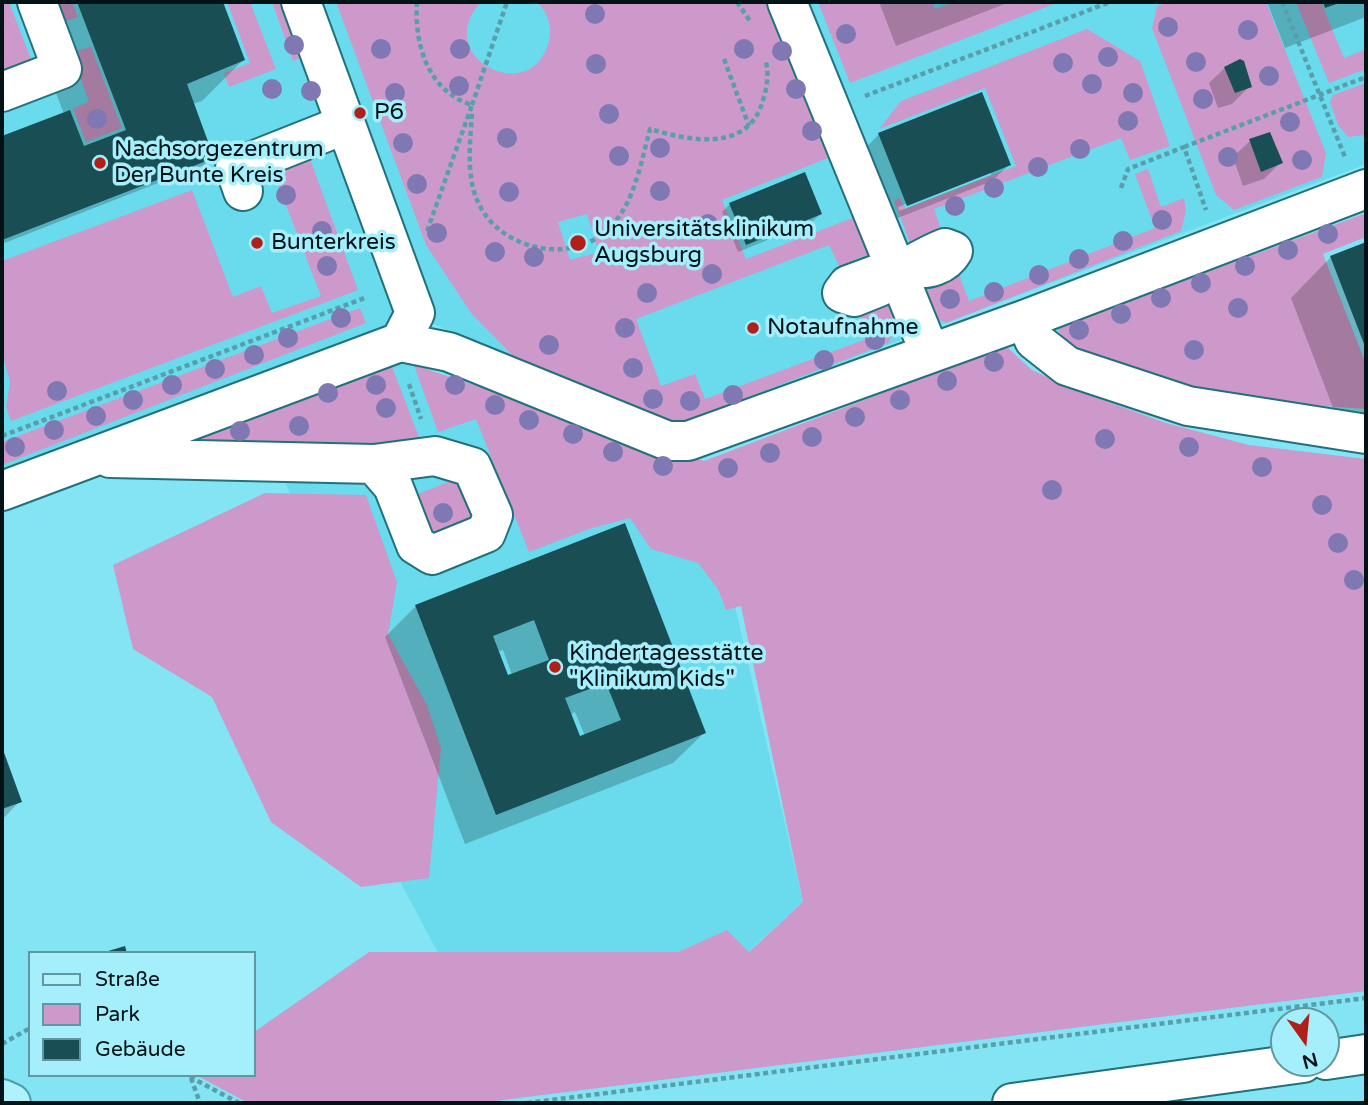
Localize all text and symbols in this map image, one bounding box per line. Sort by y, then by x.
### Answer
place label: P6 [374,99,404,127]
marker: P6 [352,105,368,121]
place label: Nachsorgezentrum Der Bunte Kreis [114,136,324,190]
marker: Nachsorgezentrum Der Bunte Kreis [92,155,108,171]
place label: Universitätsklinikum Augsburg [594,216,814,270]
place label: Bunterkreis [271,229,396,257]
marker: Universitätsklinikum Augsburg [568,233,588,253]
marker: Bunterkreis [249,235,265,251]
place label: Notaufnahme [767,314,919,342]
marker: Notaufnahme [745,320,761,336]
place label: Kindertagesstätte "Klinikum Kids" [569,640,764,694]
marker: Kindertagesstätte "Klinikum Kids" [547,659,563,675]
legend [28,951,256,1077]
text: Straße [95,967,160,992]
text: Park [95,1002,140,1027]
north arrow [1270,1007,1340,1077]
text: Gebäude [95,1037,186,1062]
text: N [1300,1048,1320,1073]

